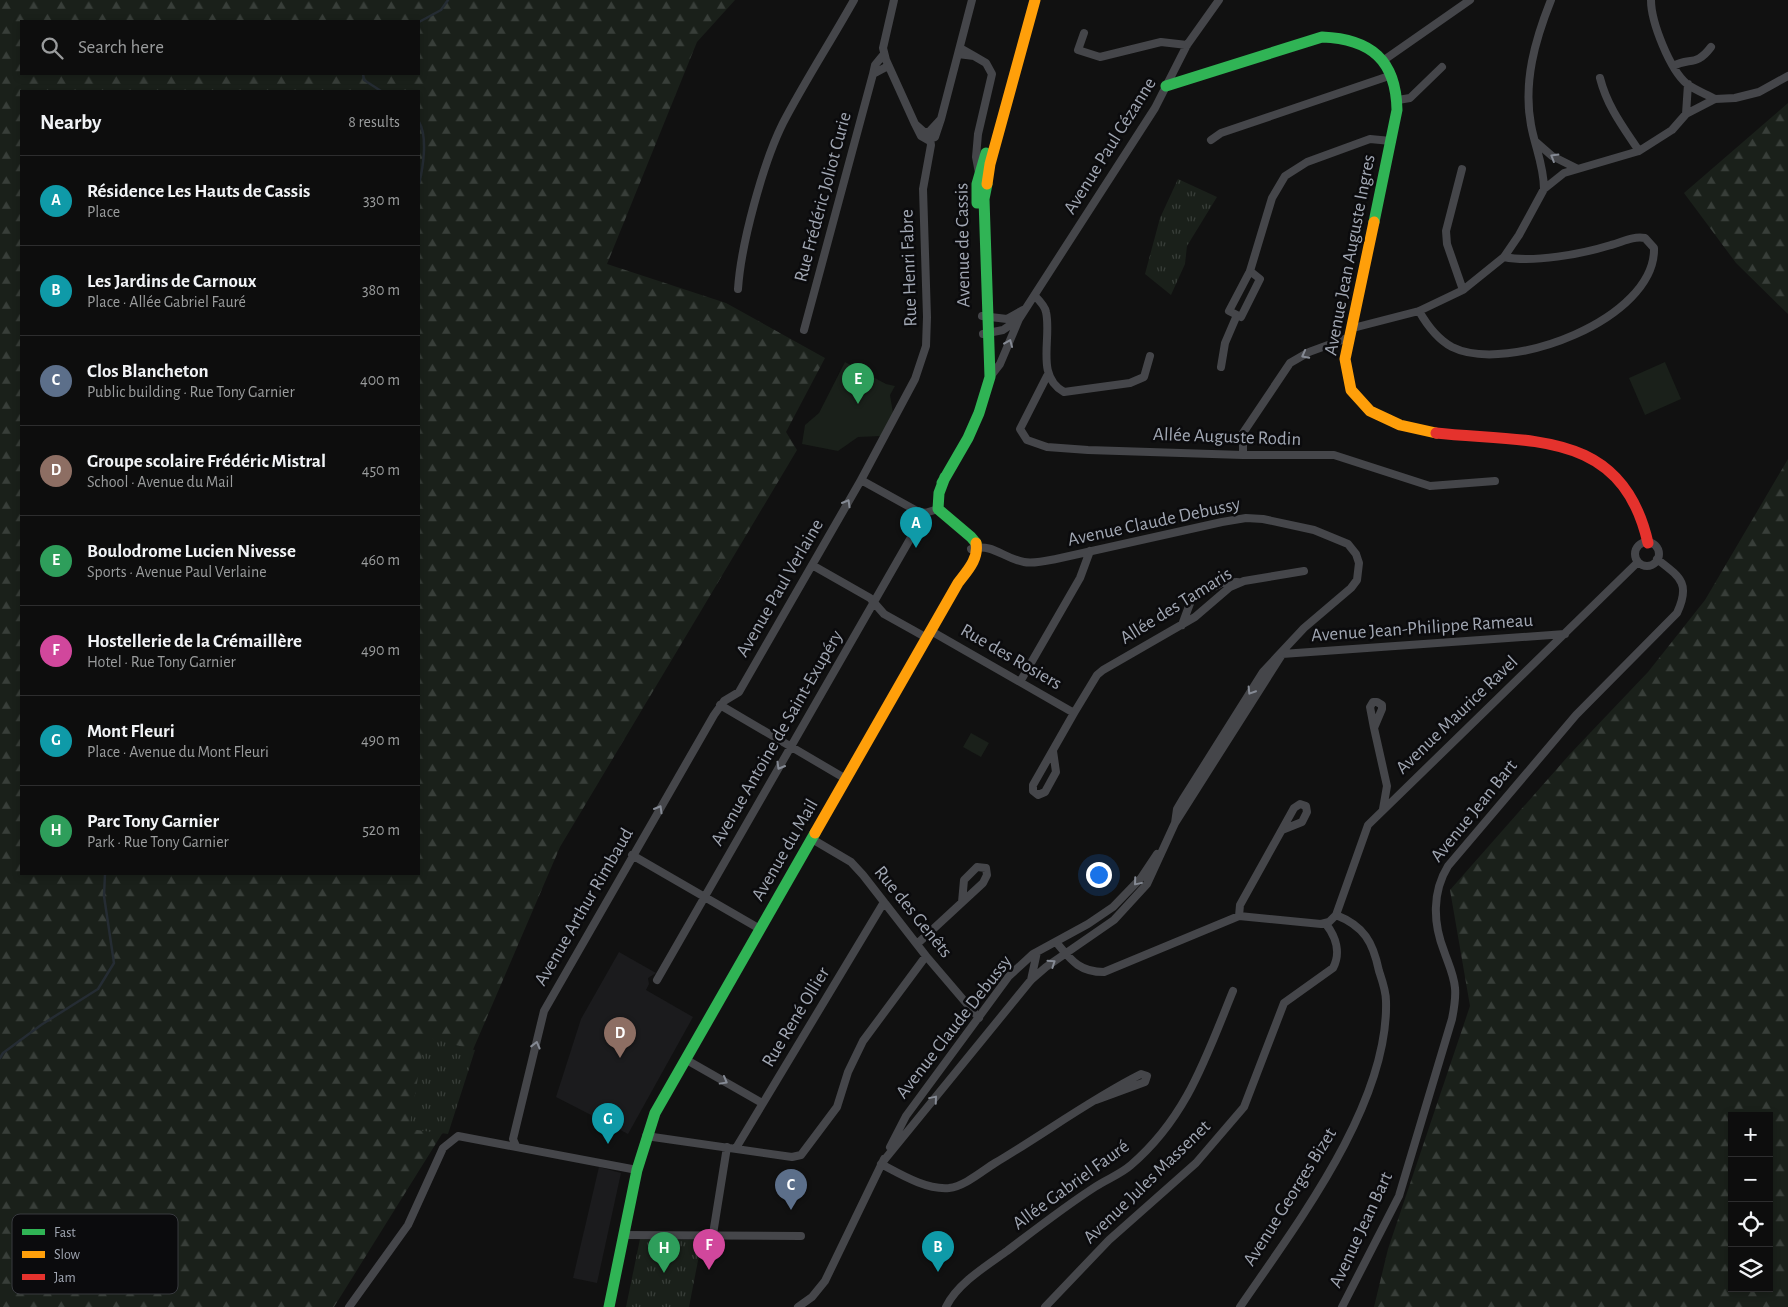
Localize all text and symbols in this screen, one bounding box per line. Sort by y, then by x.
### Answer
search box [20,20,420,75]
icon: search [38,34,66,62]
text: Search here [78,38,164,57]
street label: Avenue Paul Cézanne [1060,74,1160,218]
street label: Rue Frédéric Joliot Curie [791,110,855,284]
text: Nearby [40,112,101,133]
text: 8 results [348,114,400,130]
street label: Avenue Jean Auguste Ingres [1321,153,1379,357]
one-way arrow [1550,153,1559,163]
text: Résidence Les Hauts de Cassis [87,182,310,201]
street label: Avenue de Cassis [952,183,974,307]
text: A [51,192,61,208]
text: 330 m [363,192,400,208]
text: Place [87,204,120,220]
street label: Rue Henri Fabre [897,209,921,327]
text: Les Jardins de Carnoux [87,272,257,291]
text: B [51,282,61,298]
text: 380 m [362,282,400,298]
text: Place · Allée Gabriel Fauré [87,294,246,310]
one-way arrow [1003,339,1014,348]
one-way arrow [1301,349,1310,359]
text: Clos Blancheton [87,362,208,381]
pin: E [842,363,874,404]
text: C [52,372,60,388]
text: 400 m [360,372,400,388]
text: Public building · Rue Tony Garnier [87,384,295,400]
street label: Allée Auguste Rodin [1153,425,1301,449]
text: Groupe scolaire Frédéric Mistral [87,452,326,471]
text: D [51,462,61,478]
text: 450 m [362,462,400,478]
text: School · Avenue du Mail [87,474,233,490]
street label: Avenue Claude Debussy [1066,494,1242,550]
one-way arrow [841,500,851,509]
pin: A [900,507,932,548]
street label: Avenue Paul Verlaine [733,516,827,660]
text: Boulodrome Lucien Nivesse [87,542,296,561]
text: E [52,552,60,568]
text: 460 m [361,552,400,568]
text: Sports · Avenue Paul Verlaine [87,564,267,580]
street label: Allée des Tamaris [1117,564,1235,648]
street label: Avenue Jean-Philippe Rameau [1310,611,1534,645]
street label: Rue des Rosiers [957,620,1065,694]
street label: Avenue Antoine de Saint-Exupéry [707,627,847,849]
text: Hostellerie de la Crémaillère [87,632,302,651]
text: F [52,642,60,658]
text: 490 m [361,642,400,658]
street label: Avenue Maurice Ravel [1392,652,1522,778]
text: Hotel · Rue Tony Garnier [87,654,236,670]
one-way arrow [1247,686,1257,695]
text: Mont Fleuri [87,722,175,741]
text: G [51,732,61,748]
text: 490 m [361,732,400,748]
text: Place · Avenue du Mont Fleuri [87,744,269,760]
street label: Avenue Jean Bart [1427,756,1521,866]
one-way arrow [776,761,786,770]
street label: Avenue du Mail [748,796,822,904]
one-way arrow [652,806,662,815]
text: Parc Tony Garnier [87,812,219,831]
text: H [50,822,62,838]
text: 520 m [362,822,400,838]
street label: Avenue Arthur Rimbaud [531,825,637,989]
text: Park · Rue Tony Garnier [87,834,229,850]
your location [1086,862,1112,888]
street label: Rue des Genêts [870,863,956,961]
one-way arrow [1133,877,1142,886]
street label: Avenue Claude Debussy [892,952,1016,1102]
one-way arrow [1046,960,1055,969]
street label: Rue René Ollier [759,964,833,1070]
pin: D [604,1017,636,1058]
one-way arrow [530,1041,541,1050]
one-way arrow [718,1075,727,1085]
one-way arrow [928,1095,937,1104]
pin: G [592,1103,624,1144]
map controls [1728,1112,1773,1292]
button: + [1728,1112,1773,1157]
street label: Avenue Jules Massenet [1080,1117,1214,1247]
street label: Avenue Georges Bizet [1240,1125,1340,1269]
street label: Allée Gabriel Fauré [1009,1137,1133,1233]
button: − [1728,1157,1773,1202]
pin: C [775,1169,807,1210]
street label: Avenue Jean Bart [1326,1169,1396,1291]
button: locate [1728,1202,1773,1247]
legend [12,1214,178,1294]
text: Fast [54,1226,76,1240]
pin: F [693,1229,725,1270]
pin: B [922,1231,954,1272]
pin: H [648,1232,680,1273]
button: layers [1728,1247,1773,1292]
text: Slow [54,1248,81,1262]
text: Jam [54,1271,76,1285]

